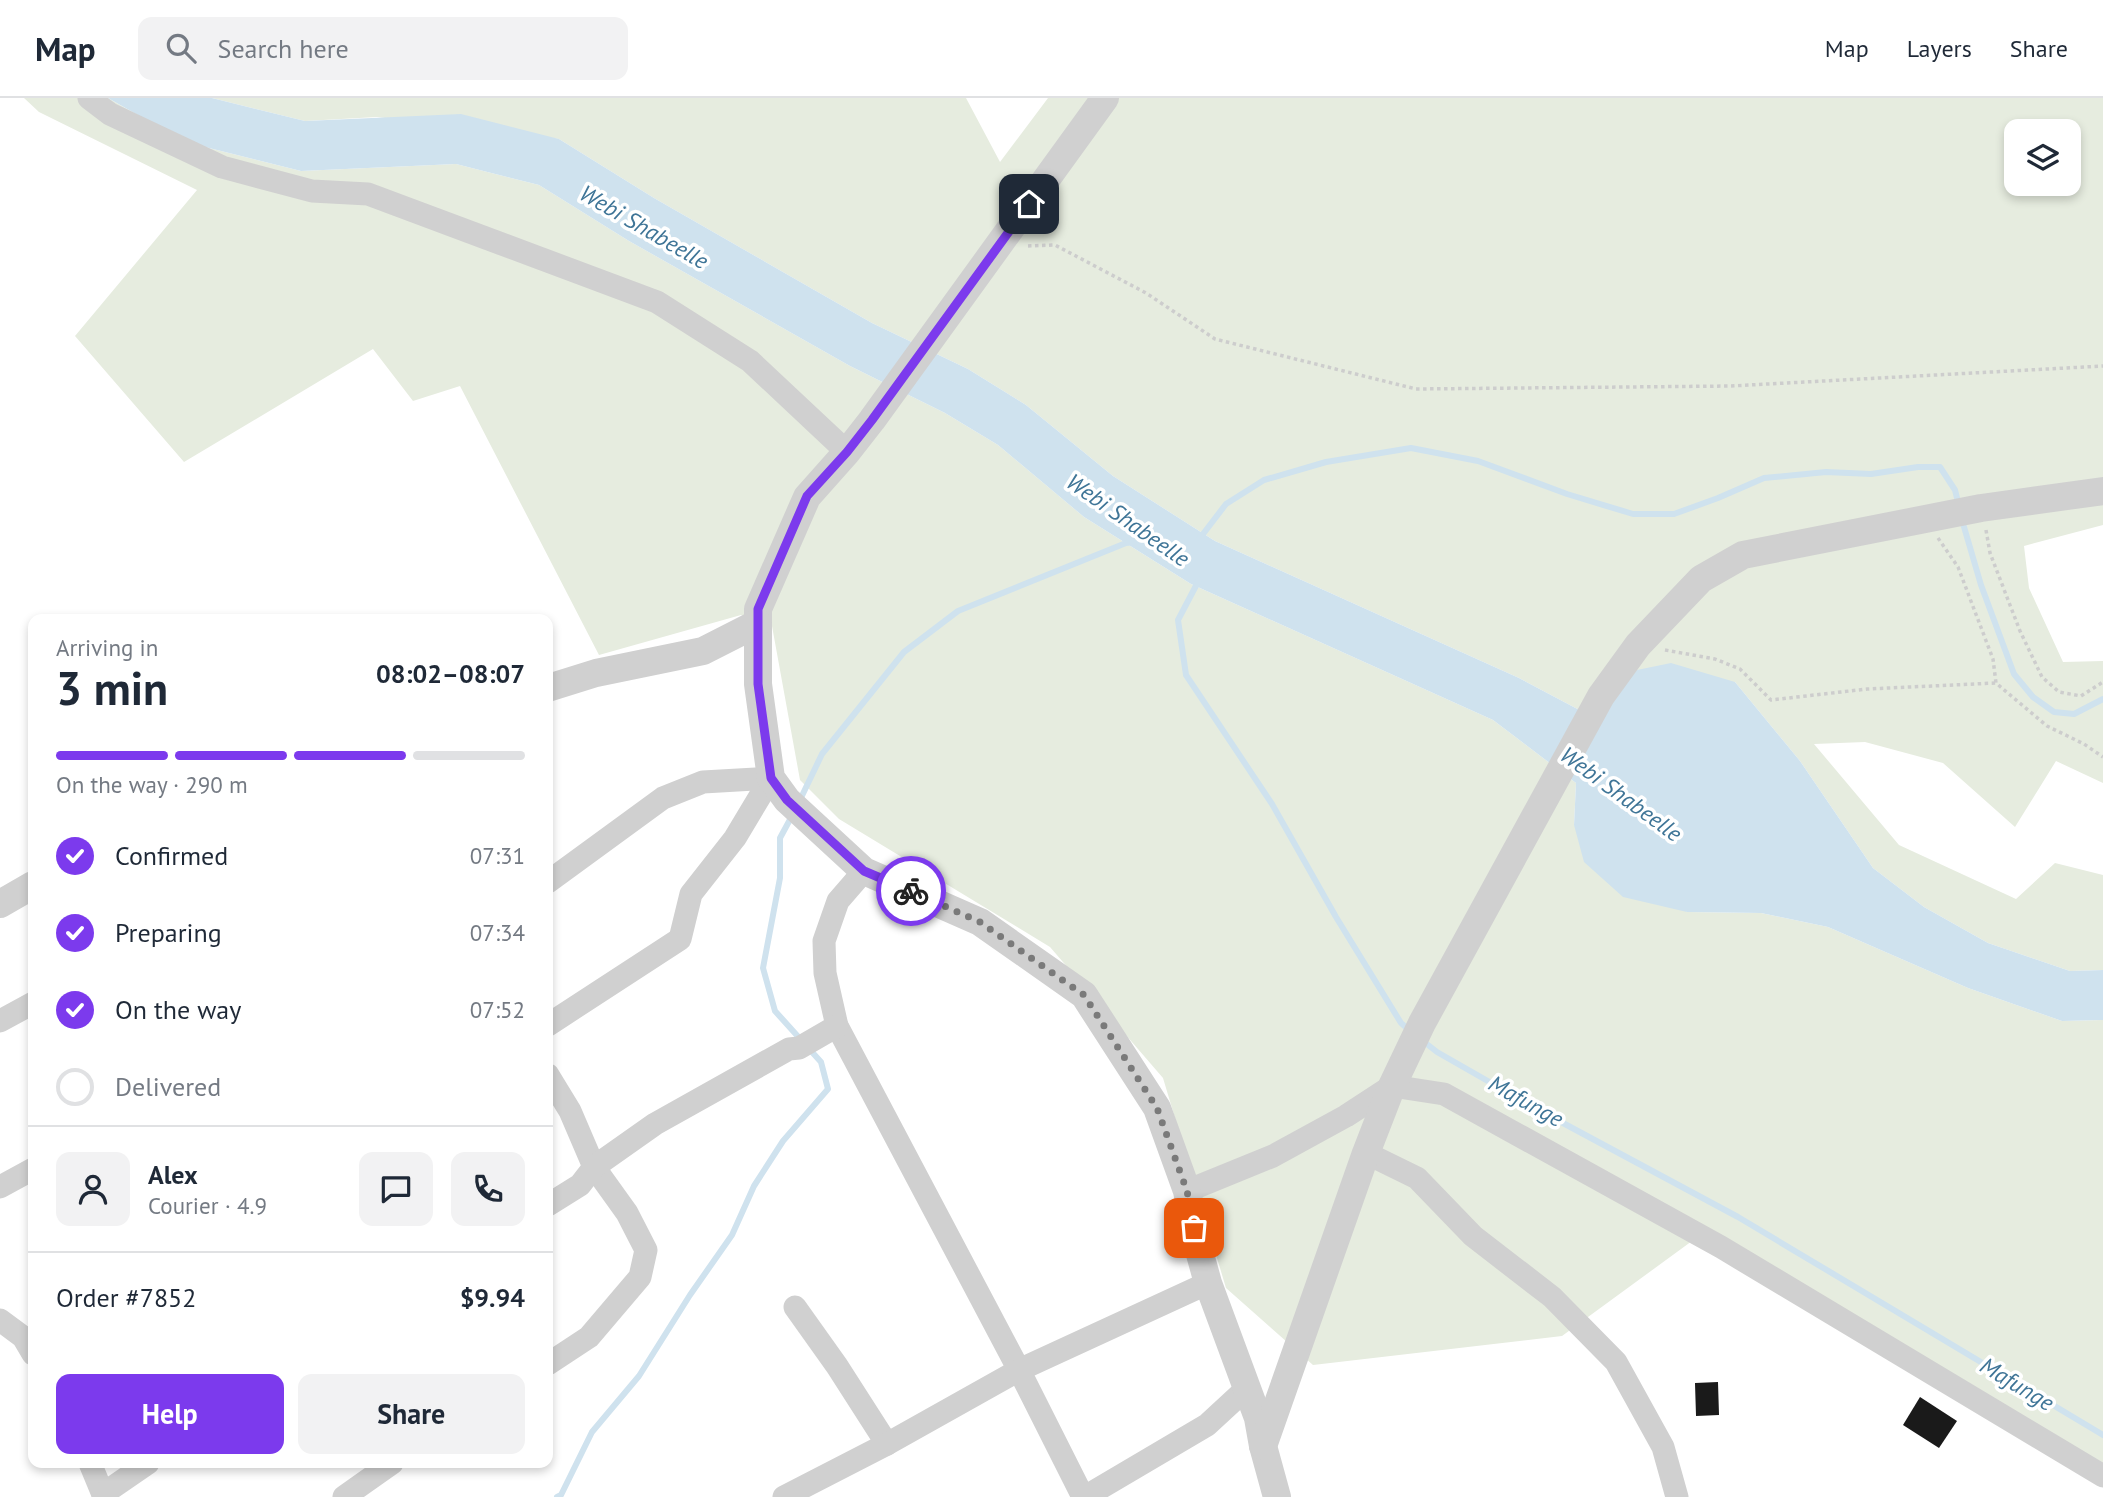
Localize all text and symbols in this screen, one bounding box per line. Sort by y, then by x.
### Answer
search box [138,17,628,80]
text: Map [35,27,96,70]
icon: search [162,29,200,67]
text: Search here [218,32,349,65]
text: Map [1825,33,1869,64]
text: Layers [1907,33,1972,64]
text: Share [2010,33,2068,64]
map controls [2004,119,2081,196]
button: layers [2004,119,2081,196]
pin [999,174,1059,234]
water label: Webi Shabeelle [575,178,714,275]
icon: home [1010,185,1048,223]
water label: Webi Shabeelle [1061,467,1196,573]
text: Arriving in [56,633,158,662]
text: 08:02–08:07 [376,657,525,690]
text: 3 min [56,658,168,718]
water label: Webi Shabeelle [1555,740,1688,848]
text: On the way · 290 m [56,770,248,799]
icon: check [56,837,94,875]
text: Confirmed [115,839,228,872]
text: 07:31 [470,841,525,870]
courier [876,856,946,926]
icon: bike [892,872,930,910]
icon: check [56,914,94,952]
text: Preparing [115,916,222,949]
text: 07:34 [470,918,525,947]
icon: check [56,991,94,1029]
text: On the way [115,993,241,1026]
text: 07:52 [470,995,525,1024]
water label: Mafunge [1484,1068,1569,1133]
text: Delivered [115,1070,221,1103]
button: person [56,1152,130,1226]
button: chat [359,1152,433,1226]
button: phone [451,1152,525,1226]
text: Alex [148,1158,198,1191]
text: Courier · 4.9 [148,1191,267,1220]
pin [1164,1198,1224,1258]
icon: bag [1175,1209,1213,1247]
text: Order #7852 [56,1281,196,1314]
text: $9.94 [460,1281,525,1314]
water label: Mafunge [1975,1350,2060,1417]
button: Help [56,1374,284,1454]
button: Share [298,1374,525,1454]

